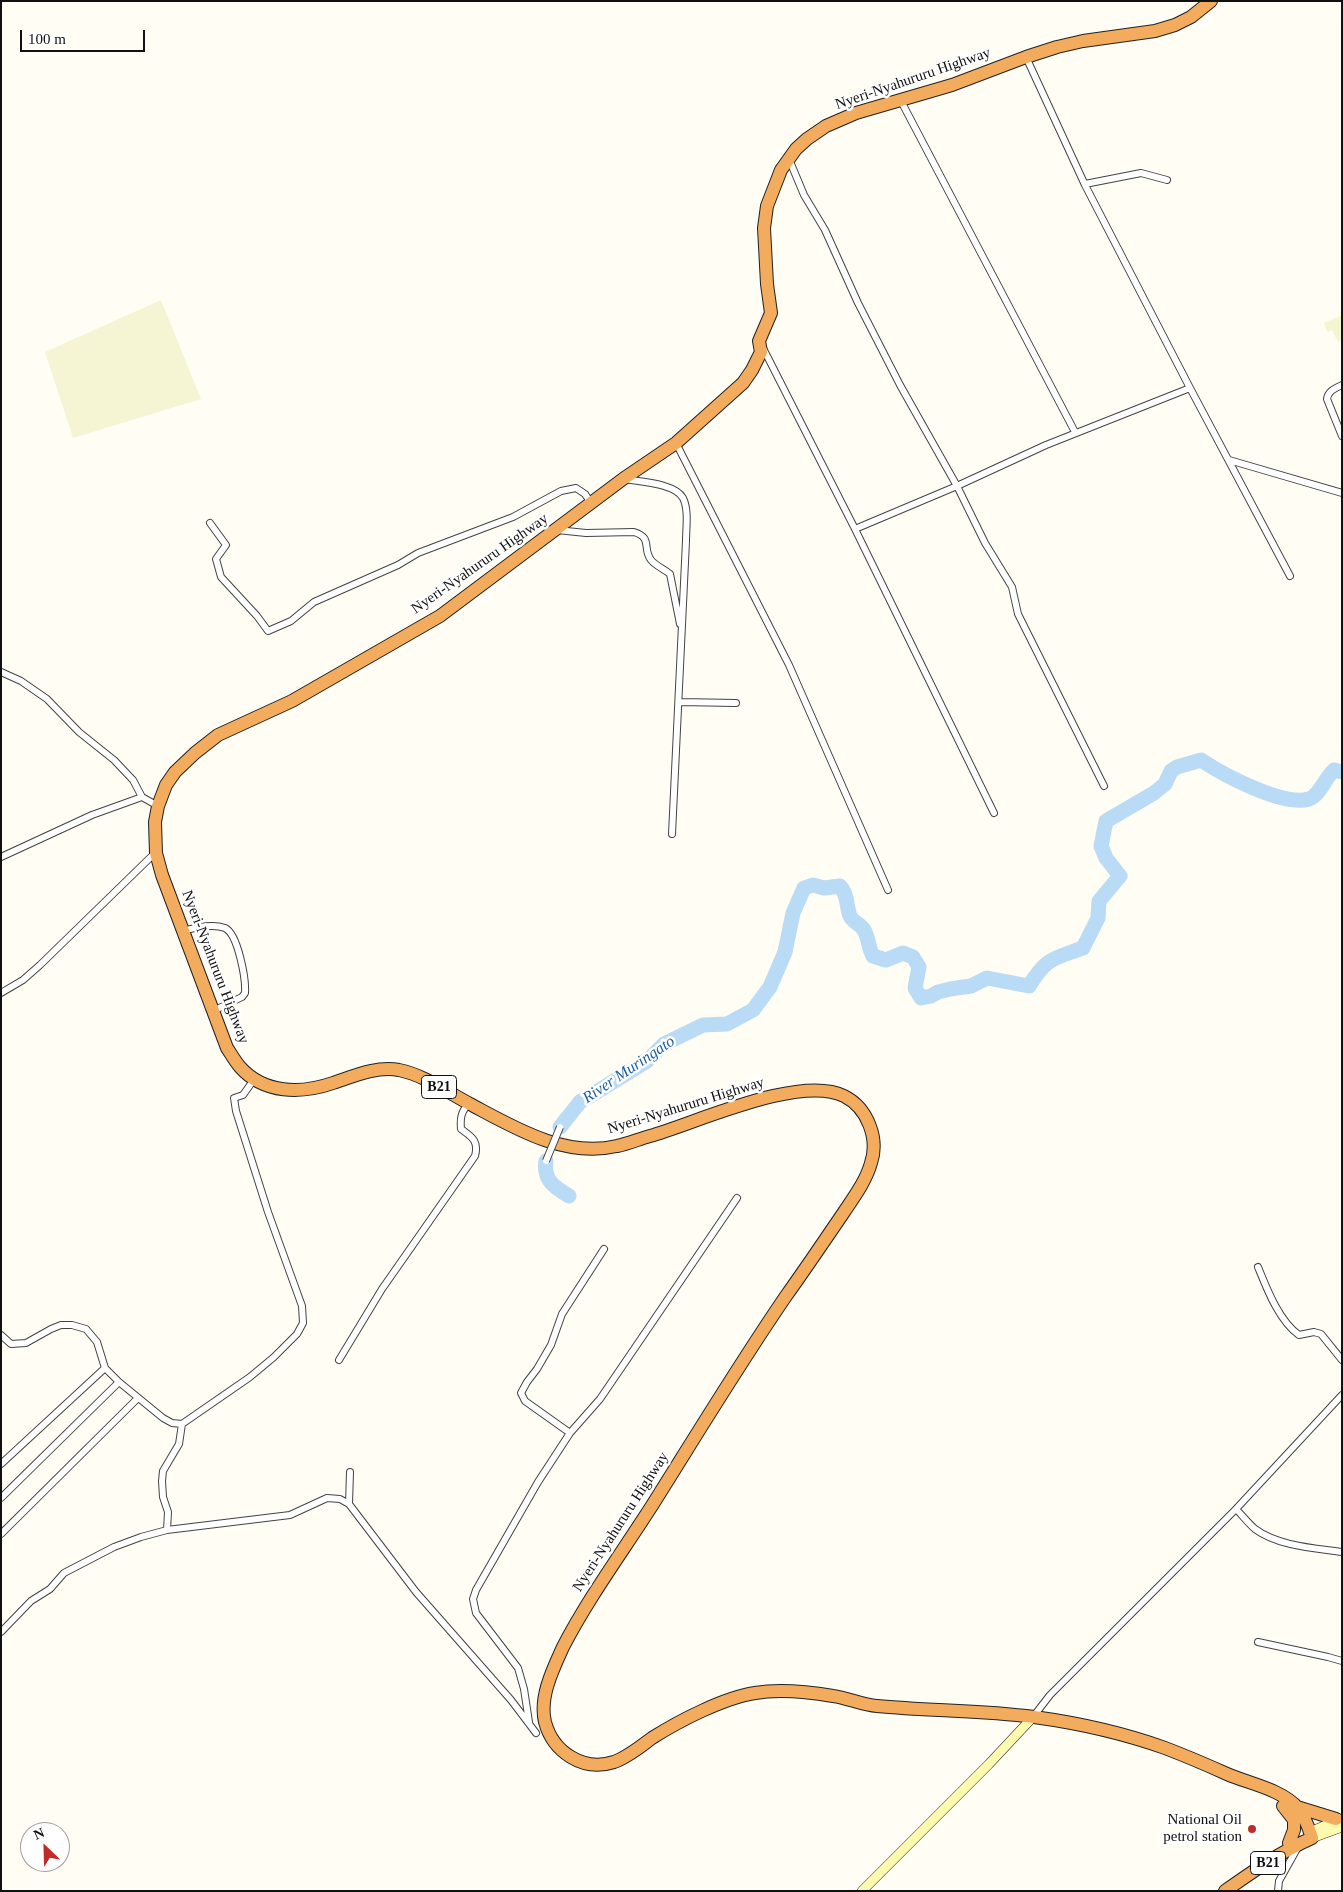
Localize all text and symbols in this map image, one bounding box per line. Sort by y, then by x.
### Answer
scale bar [22,20,148,52]
text: 100 m [28,31,66,47]
street label: Nyeri-Nyahururu Highway [833,44,993,114]
street label: Nyeri-Nyahururu Highway [408,510,552,618]
street label: Nyeri-Nyahururu Highway [177,888,253,1046]
water label: River Muringato [579,1032,679,1108]
street label: Nyeri-Nyahururu Highway [605,1074,767,1138]
road number: B21 [422,1076,456,1098]
street label: Nyeri-Nyahururu Highway [569,1449,673,1595]
place label: National Oil petrol station [1163,1811,1242,1846]
north arrow [20,1822,70,1872]
marker: National Oil petrol station [1246,1823,1258,1835]
text: N [31,1825,47,1843]
road number: B21 [1250,1852,1286,1875]

